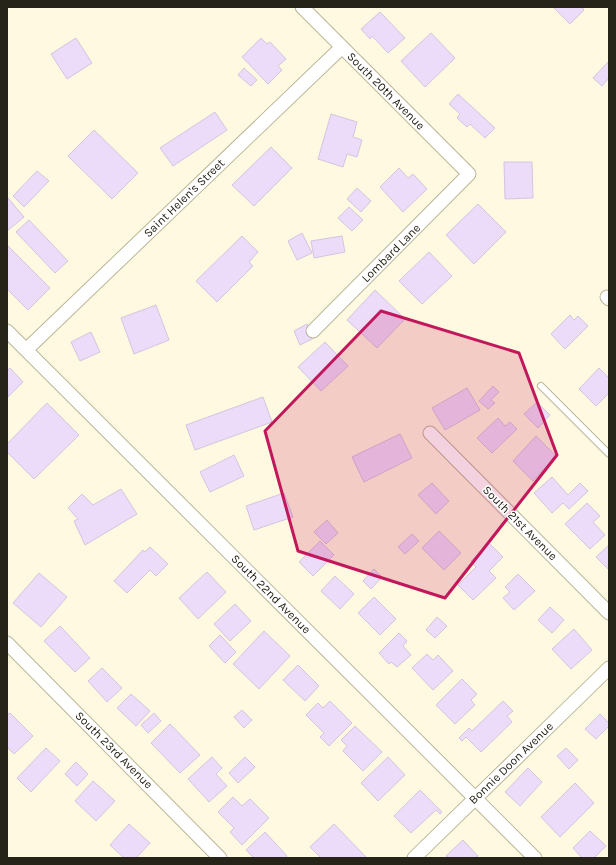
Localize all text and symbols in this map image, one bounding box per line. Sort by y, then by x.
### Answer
street label: South 20th Avenue [344,49,428,133]
street label: Saint Helen's Street [141,156,228,240]
street label: Lombard Lane [359,221,423,285]
street label: South 21st Avenue [480,483,560,563]
street label: South 22nd Avenue [228,551,314,637]
street label: South 23rd Avenue [72,708,156,792]
street label: Bonnie Doon Avenue [466,719,556,807]

